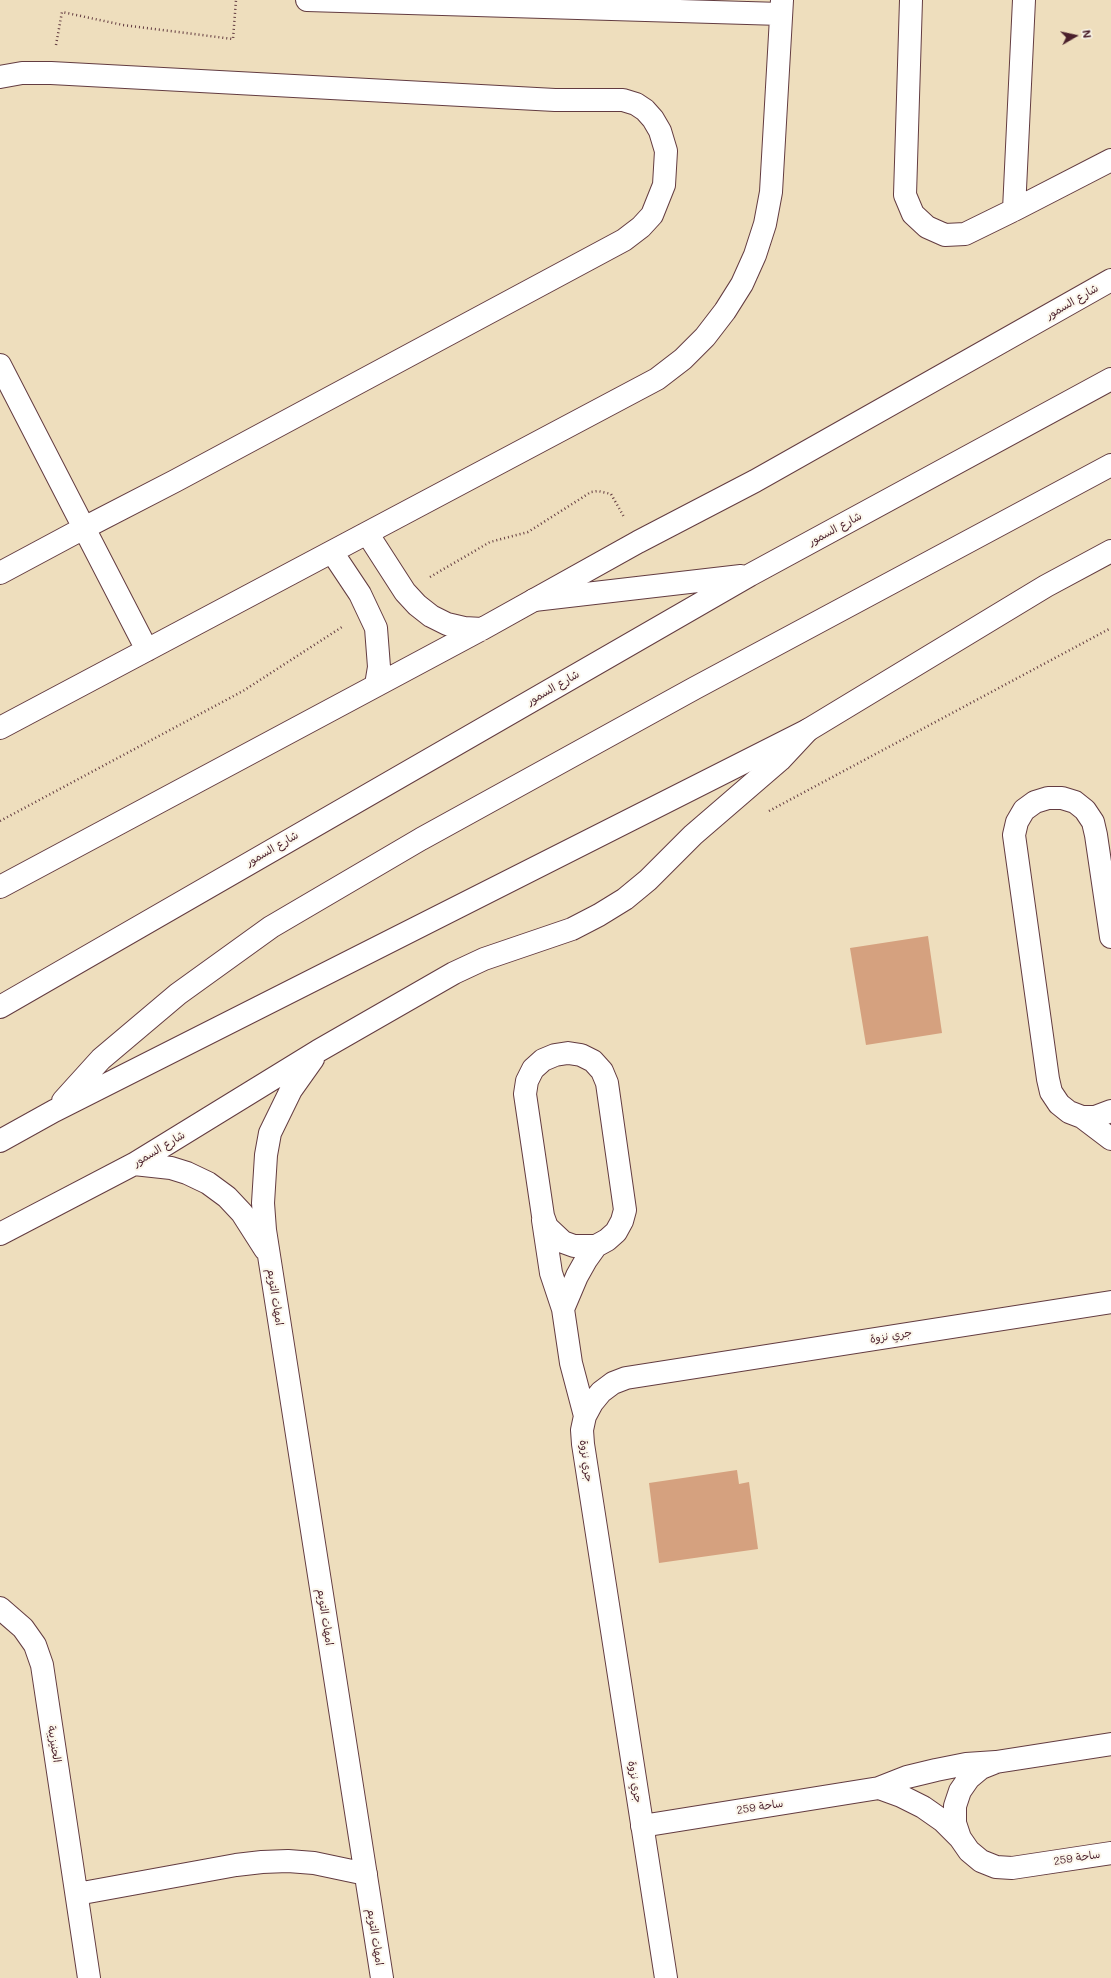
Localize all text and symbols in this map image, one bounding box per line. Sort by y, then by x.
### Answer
north arrow [1055,16,1095,56]
text: N [1079,29,1095,39]
street label: شارع السمور [1043,282,1101,322]
street label: شارع السمور [806,509,864,549]
street label: شارع السمور [524,668,582,708]
street label: شارع السمور [243,829,301,869]
street label: شارع السمور [131,1128,187,1170]
street label: امهات التويم [264,1268,286,1326]
street label: جري نزوة [869,1326,913,1346]
street label: جري نزوة [577,1439,595,1483]
street label: امهات التويم [314,1588,336,1646]
street label: الحنيزيبة [45,1725,63,1763]
street label: جري نزوة [625,1760,645,1804]
street label: ساحة 259 [736,1797,784,1817]
street label: ساحة 259 [1053,1848,1101,1868]
street label: امهات التويم [364,1908,386,1966]

